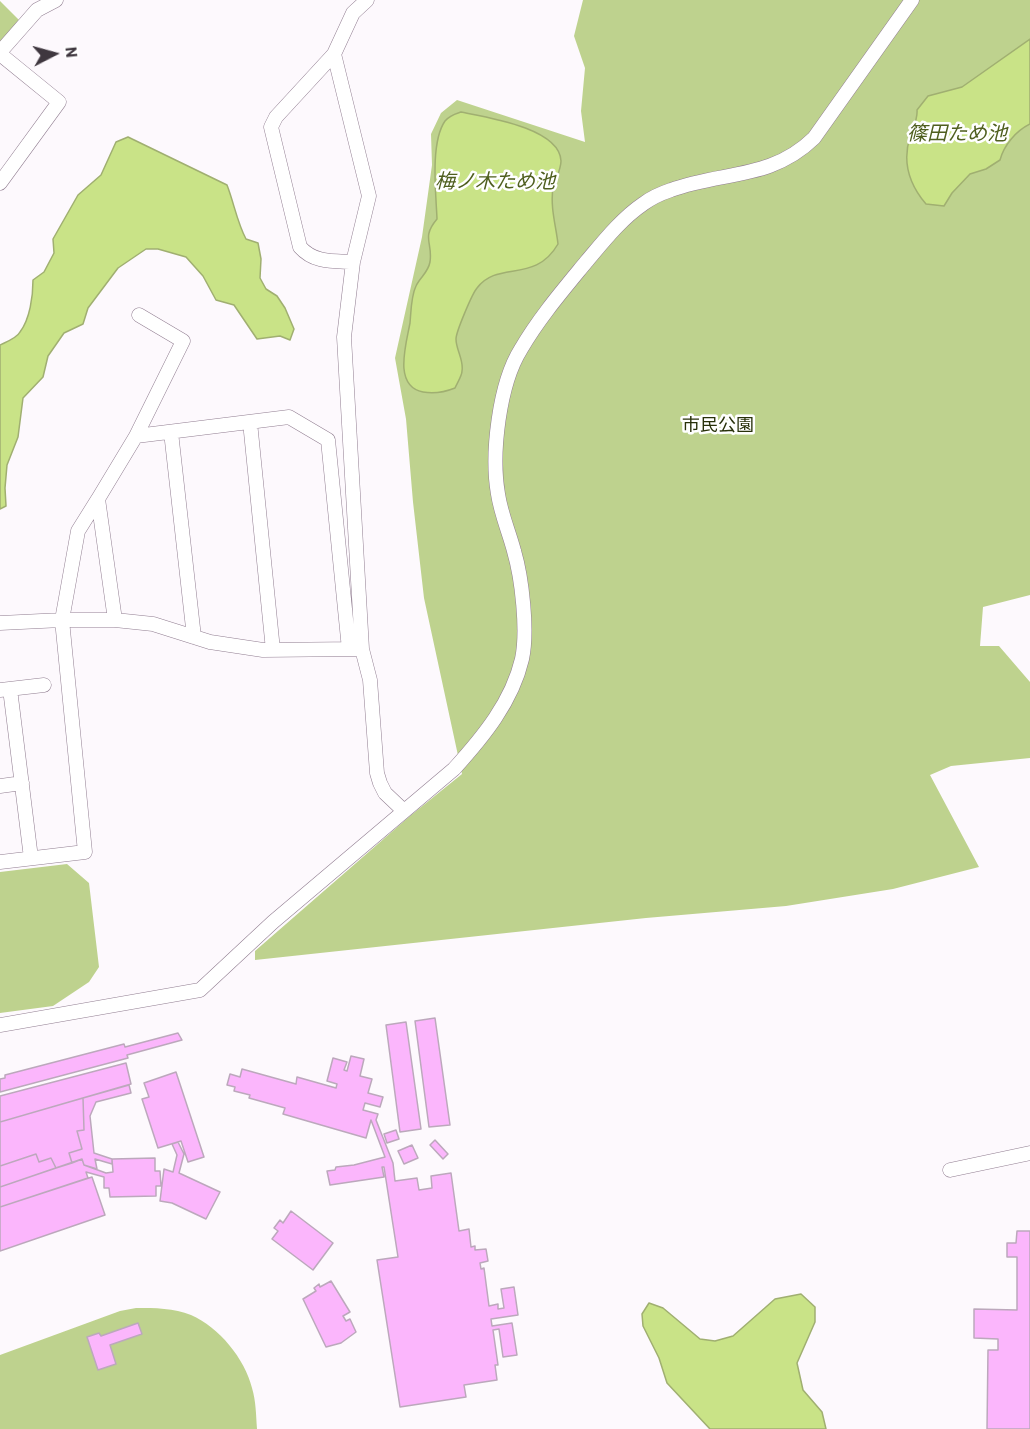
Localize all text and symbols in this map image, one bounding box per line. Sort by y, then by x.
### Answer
north arrow [24,24,84,84]
text: N [62,46,82,58]
water label: 篠田ため池 [907,121,1007,145]
water label: 梅ノ木ため池 [435,169,555,193]
park label: 市民公園 [682,414,754,436]

